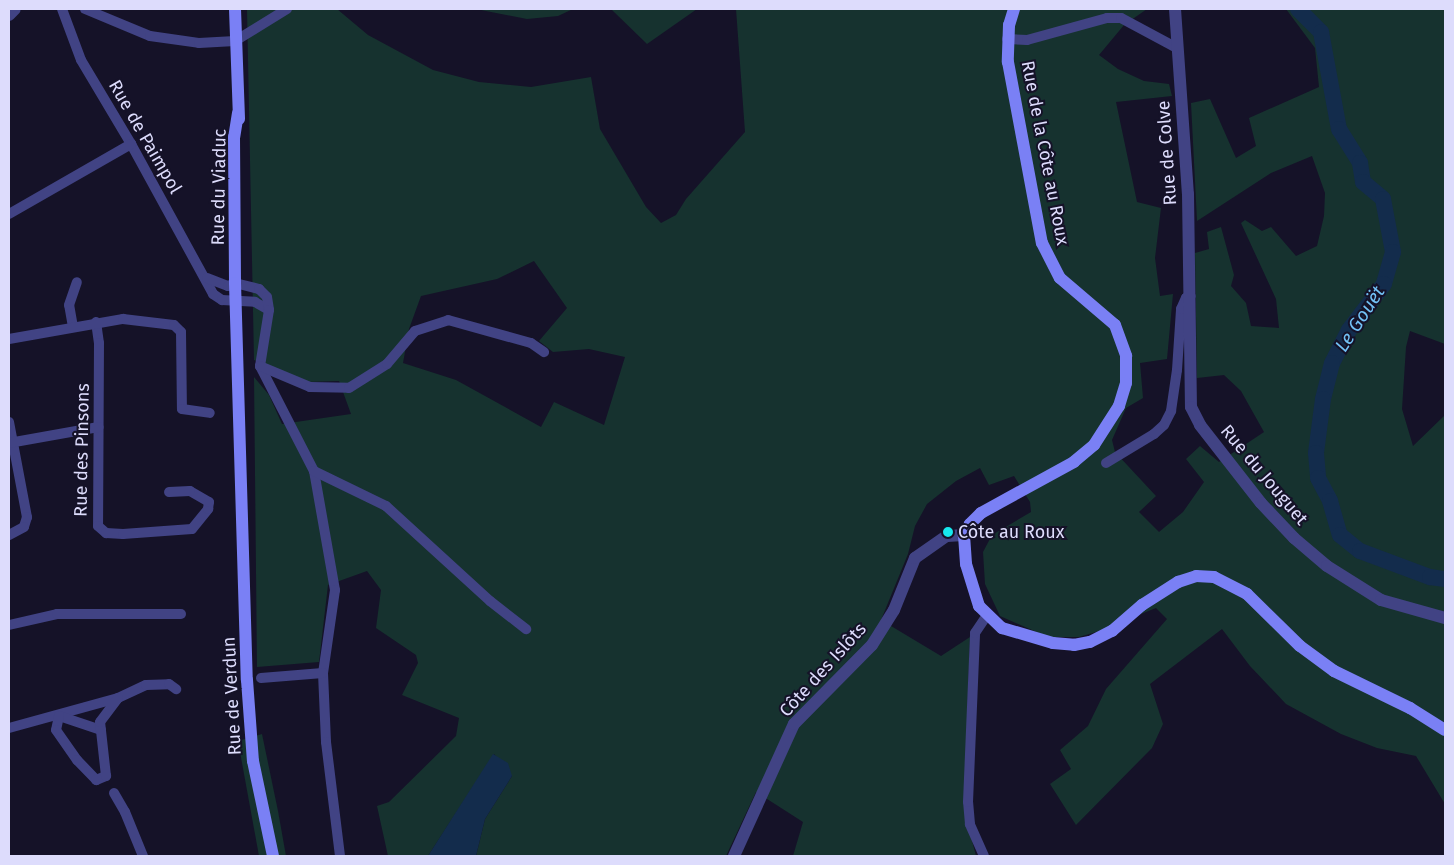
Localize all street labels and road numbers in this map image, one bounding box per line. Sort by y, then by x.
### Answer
street label: Rue de la Côte au Roux [1017,59,1073,247]
street label: Rue de Paimpol [104,76,186,198]
street label: Rue de Colve [1153,100,1181,206]
street label: Rue du Viaduc [207,128,231,246]
street label: Rue des Pinsons [70,383,94,517]
street label: Rue du Jouguet [1216,420,1312,530]
street label: Côte des Islôts [775,619,871,721]
street label: Rue de Verdun [218,636,246,756]

